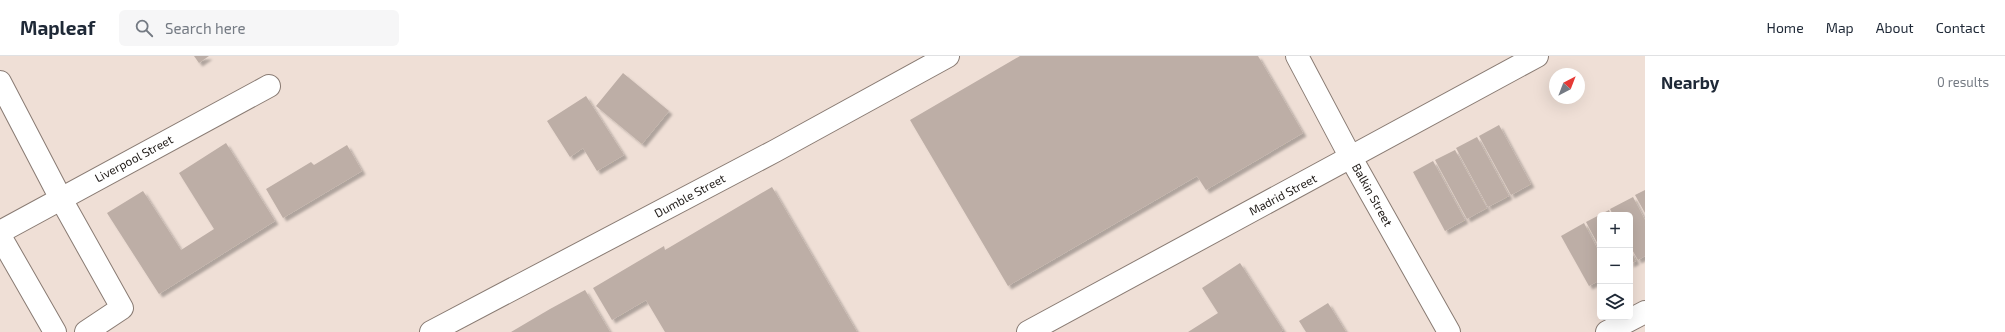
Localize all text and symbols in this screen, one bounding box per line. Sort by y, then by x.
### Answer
search box [119,10,399,46]
text: Mapleaf [20,16,95,39]
icon: search [133,17,155,39]
text: Search here [165,19,246,37]
text: Home [1767,19,1804,36]
text: Map [1826,19,1854,36]
text: About [1876,19,1914,36]
text: Contact [1936,19,1985,36]
north arrow [1549,68,1585,104]
text: Nearby [1661,72,1719,92]
text: 0 results [1937,74,1989,90]
street label: Liverpool Street [92,131,175,185]
street label: Balkin Street [1350,161,1396,229]
street label: Dumble Street [652,170,728,220]
street label: Madrid Street [1246,170,1319,218]
map controls [1597,212,1633,320]
button: + [1597,212,1633,248]
button: − [1597,248,1633,284]
button: layers [1597,284,1633,320]

